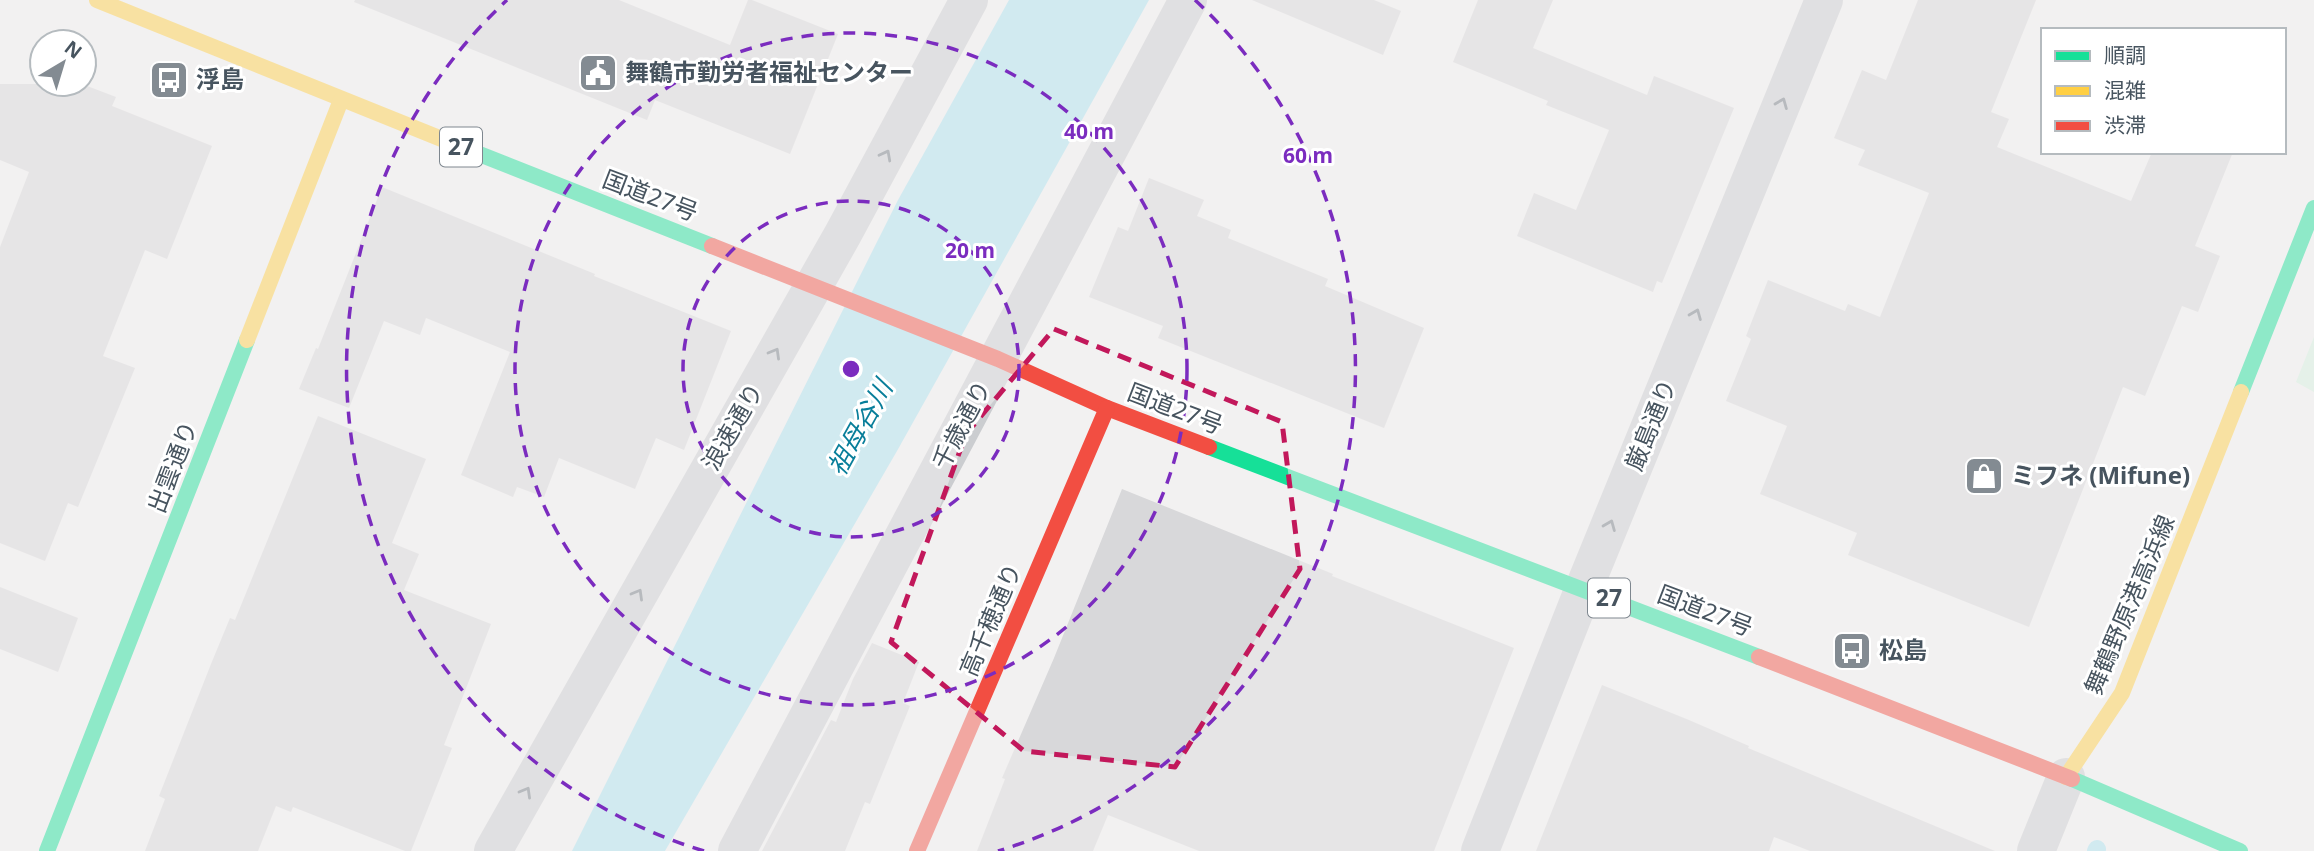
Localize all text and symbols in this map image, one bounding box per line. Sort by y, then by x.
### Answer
north arrow [28,28,98,98]
legend [2041,28,2286,154]
text: N [59,35,88,65]
text: 順調 [2104,41,2146,69]
public building icon: 舞鶴市勤労者福祉センター [577,52,619,94]
place label: 舞鶴市勤労者福祉センター [625,55,913,88]
bus stop icon: 浮島 [148,59,190,101]
place label: 浮島 [196,62,244,95]
text: 混雑 [2104,76,2146,104]
one-way arrow [1774,98,1788,110]
text: 渋滞 [2104,111,2146,139]
text: 40 m [1064,117,1114,145]
road number: 27 [440,128,482,166]
text: 60 m [1283,141,1333,169]
one-way arrow [878,149,891,162]
street label: 国道27号 [598,161,703,228]
text: 20 m [945,236,995,264]
one-way arrow [1688,309,1702,321]
one-way arrow [767,348,780,360]
centre of rings [839,357,863,381]
water label: 祖母谷川 [818,371,902,482]
street label: 千歳通り [924,374,998,474]
street label: 国道27号 [1123,374,1228,441]
street label: 厳島通り [1616,374,1683,475]
street label: 浪速通り [693,376,770,476]
street label: 出雲通り [139,416,204,517]
shop icon: ミフネ (Mifune) [1963,455,2005,497]
place label: ミフネ (Mifune) [2011,458,2190,491]
street label: 舞鶴野原港高浜線 [2076,510,2181,699]
one-way arrow [1602,519,1616,531]
street label: 高千穂通り [951,558,1028,681]
street label: 国道27号 [1653,576,1758,643]
road number: 27 [1588,578,1630,618]
one-way arrow [630,588,643,601]
bus stop icon: 松島 [1831,630,1873,672]
place label: 松島 [1879,633,1927,666]
one-way arrow [518,786,531,799]

